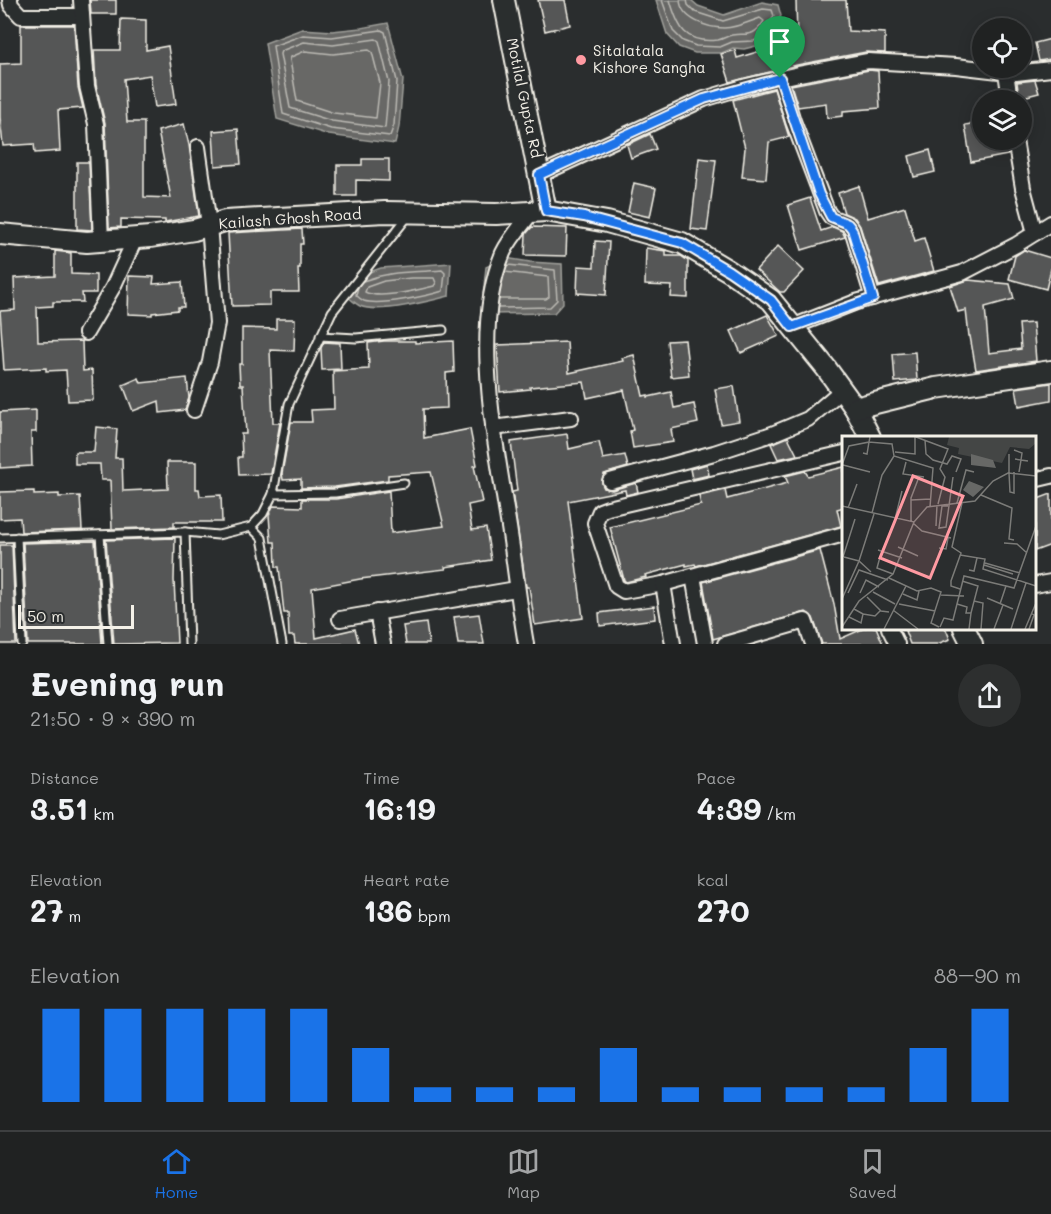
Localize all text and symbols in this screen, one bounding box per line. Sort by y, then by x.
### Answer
pin [754,16,805,78]
map controls [972,18,1032,150]
button: locate [972,18,1032,78]
icon: arrive [763,25,796,58]
street label: Motilal Gupta Rd [502,36,547,160]
place label: Sitalatala Kishore Sangha [593,40,706,77]
marker: Sitalatala Kishore Sangha [574,53,588,67]
button: layers [972,90,1032,150]
street label: Kailash Ghosh Road [218,203,362,233]
inset map [842,436,1036,629]
scale bar [18,602,134,630]
text: 50 m [27,605,64,626]
text: Evening run [30,661,224,704]
button: share [958,664,1021,727]
text: 21:50 · 9 × 390 m [30,705,195,731]
text: Distance [30,767,99,788]
text: Time [363,767,400,788]
text: Pace [697,767,736,788]
text: 3.51 [30,788,88,828]
text: 16:19 [363,788,436,828]
text: 4:39 [697,788,761,828]
text: km [88,803,114,824]
text: /km [761,803,796,824]
text: Elevation [30,869,102,890]
text: Heart rate [363,869,450,890]
text: kcal [697,869,729,890]
text: 27 [30,890,63,930]
text: 136 [363,890,413,930]
text: 270 [697,890,749,930]
text: m [63,905,81,926]
text: bpm [413,905,451,926]
text: Elevation [30,962,120,988]
text: 88–90 m [934,962,1021,988]
tab: Home [154,1145,198,1202]
tab: Map [507,1145,540,1202]
tab: Saved [849,1145,896,1202]

